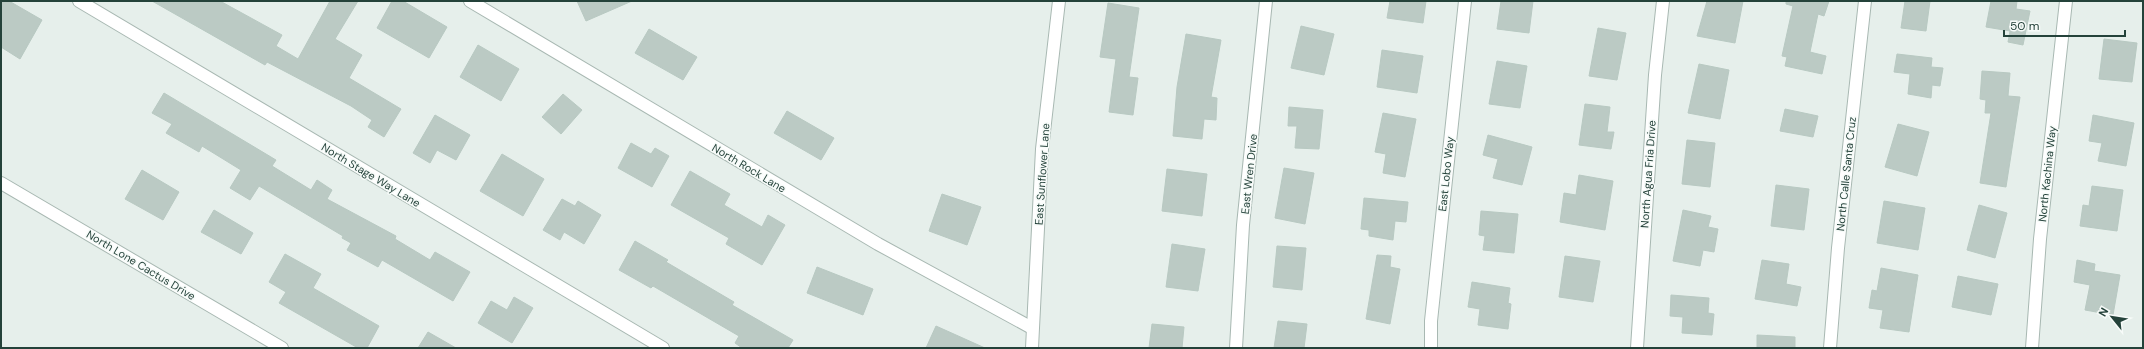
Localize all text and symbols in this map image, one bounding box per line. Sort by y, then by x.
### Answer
scale bar [2004,12,2125,38]
text: 50 m [2010,18,2039,34]
street label: North Calle Santa Cruz [1833,116,1859,232]
street label: North Agua Fria Drive [1637,120,1659,228]
street label: East Sunflower Lane [1031,123,1053,225]
street label: North Kachina Way [2035,125,2059,223]
street label: East Wren Drive [1238,133,1260,215]
street label: East Lobo Way [1435,136,1457,212]
street label: North Stage Way Lane [319,140,423,210]
street label: North Rock Lane [710,140,788,196]
street label: North Lone Cactus Drive [84,227,198,303]
north arrow [2092,297,2132,337]
text: N [2095,305,2111,319]

